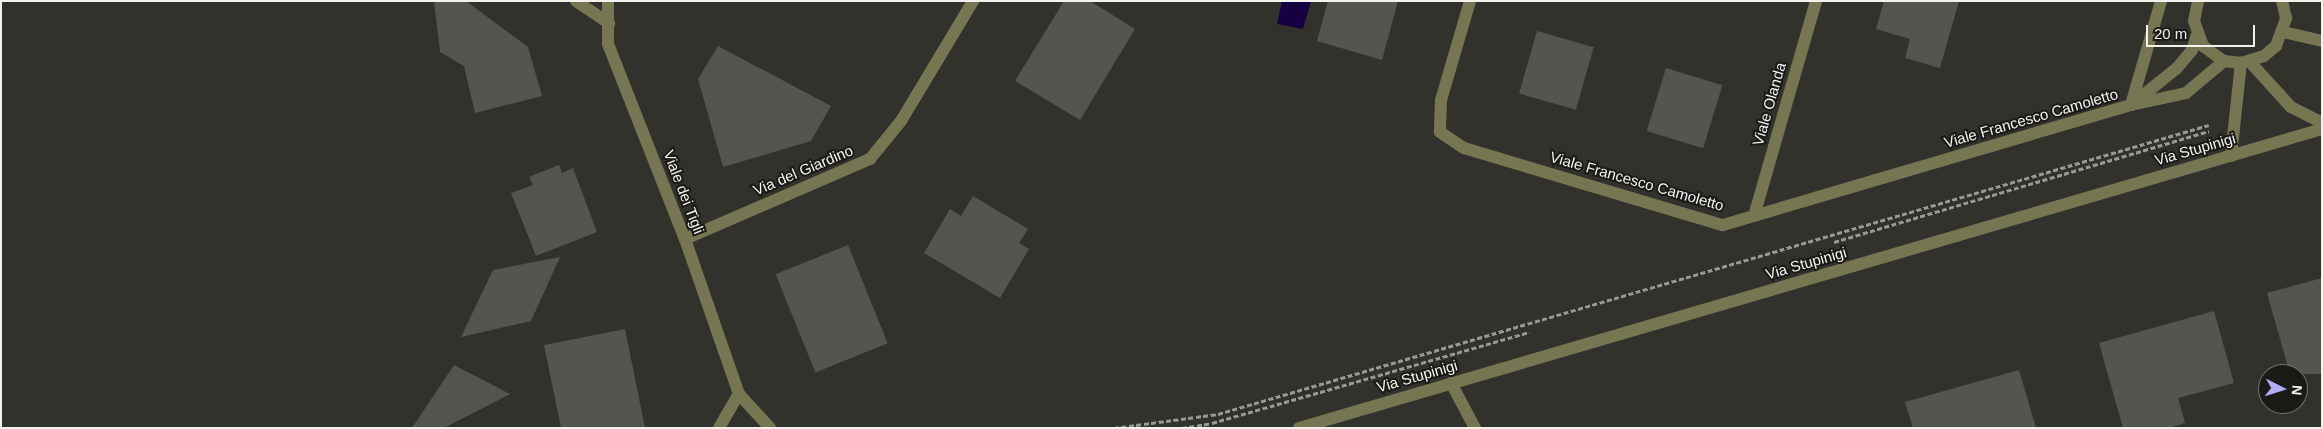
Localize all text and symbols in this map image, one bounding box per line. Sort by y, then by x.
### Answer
scale bar [2148,15,2257,47]
text: 20 m [2154,25,2187,42]
street label: Viale Olanda [1749,60,1789,148]
street label: Viale Francesco Camoletto [1942,85,2120,151]
street label: Via Stupinigi [2153,129,2237,169]
street label: Via del Giardino [750,141,856,199]
street label: Viale dei Tigli [660,148,708,236]
street label: Viale Francesco Camoletto [1548,148,1726,214]
street label: Via Stupinigi [1764,243,1848,283]
street label: Via Stupinigi [1375,356,1459,396]
north arrow [2258,364,2308,414]
text: N [2289,384,2305,396]

